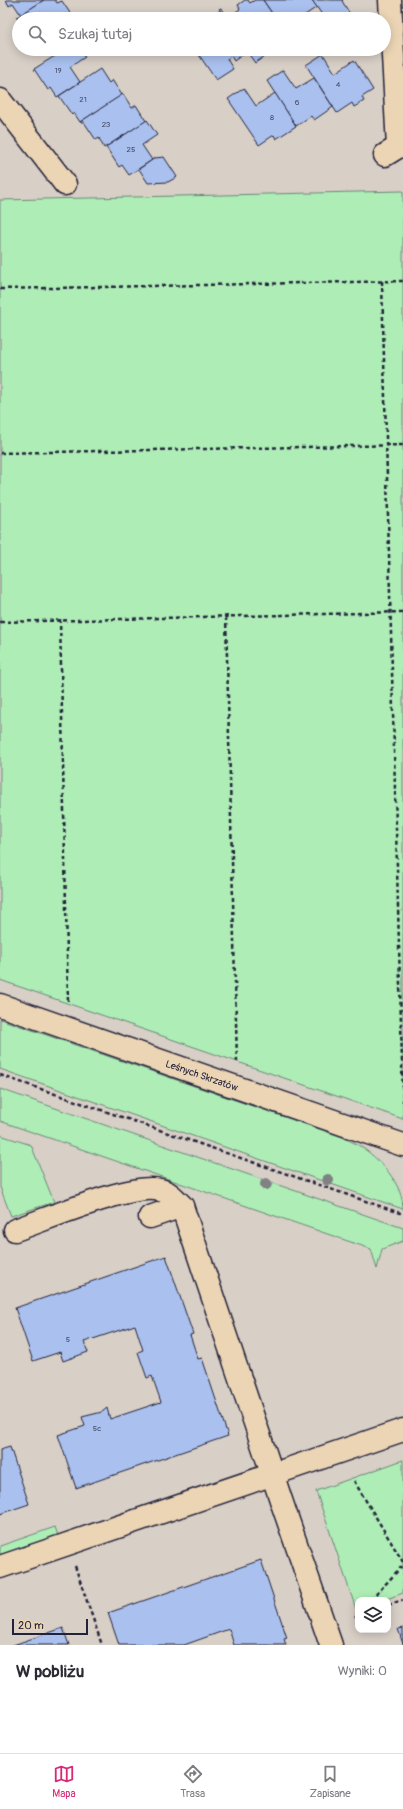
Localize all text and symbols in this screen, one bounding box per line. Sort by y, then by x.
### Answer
search box [12,12,391,56]
icon: search [26,23,48,45]
text: Szukaj tutaj [58,25,132,44]
house number: 19 [54,66,62,75]
house number: 4 [336,80,341,89]
house number: 21 [79,95,87,104]
house number: 6 [295,98,300,107]
house number: 8 [270,113,274,122]
house number: 23 [102,120,111,129]
house number: 25 [127,145,135,154]
street label: Leśnych Skrzatów [164,1058,240,1094]
house number: 5 [66,1335,70,1344]
house number: 5c [93,1424,101,1433]
map controls [355,1597,391,1633]
button: layers [355,1597,391,1633]
scale bar [12,1617,88,1636]
text: 20 m [18,1619,44,1632]
text: W pobliżu [16,1661,84,1682]
text: Wyniki: 0 [338,1663,387,1679]
tab: Mapa [52,1763,76,1800]
tab: Trasa [180,1763,205,1800]
tab: Zapisane [310,1763,351,1800]

